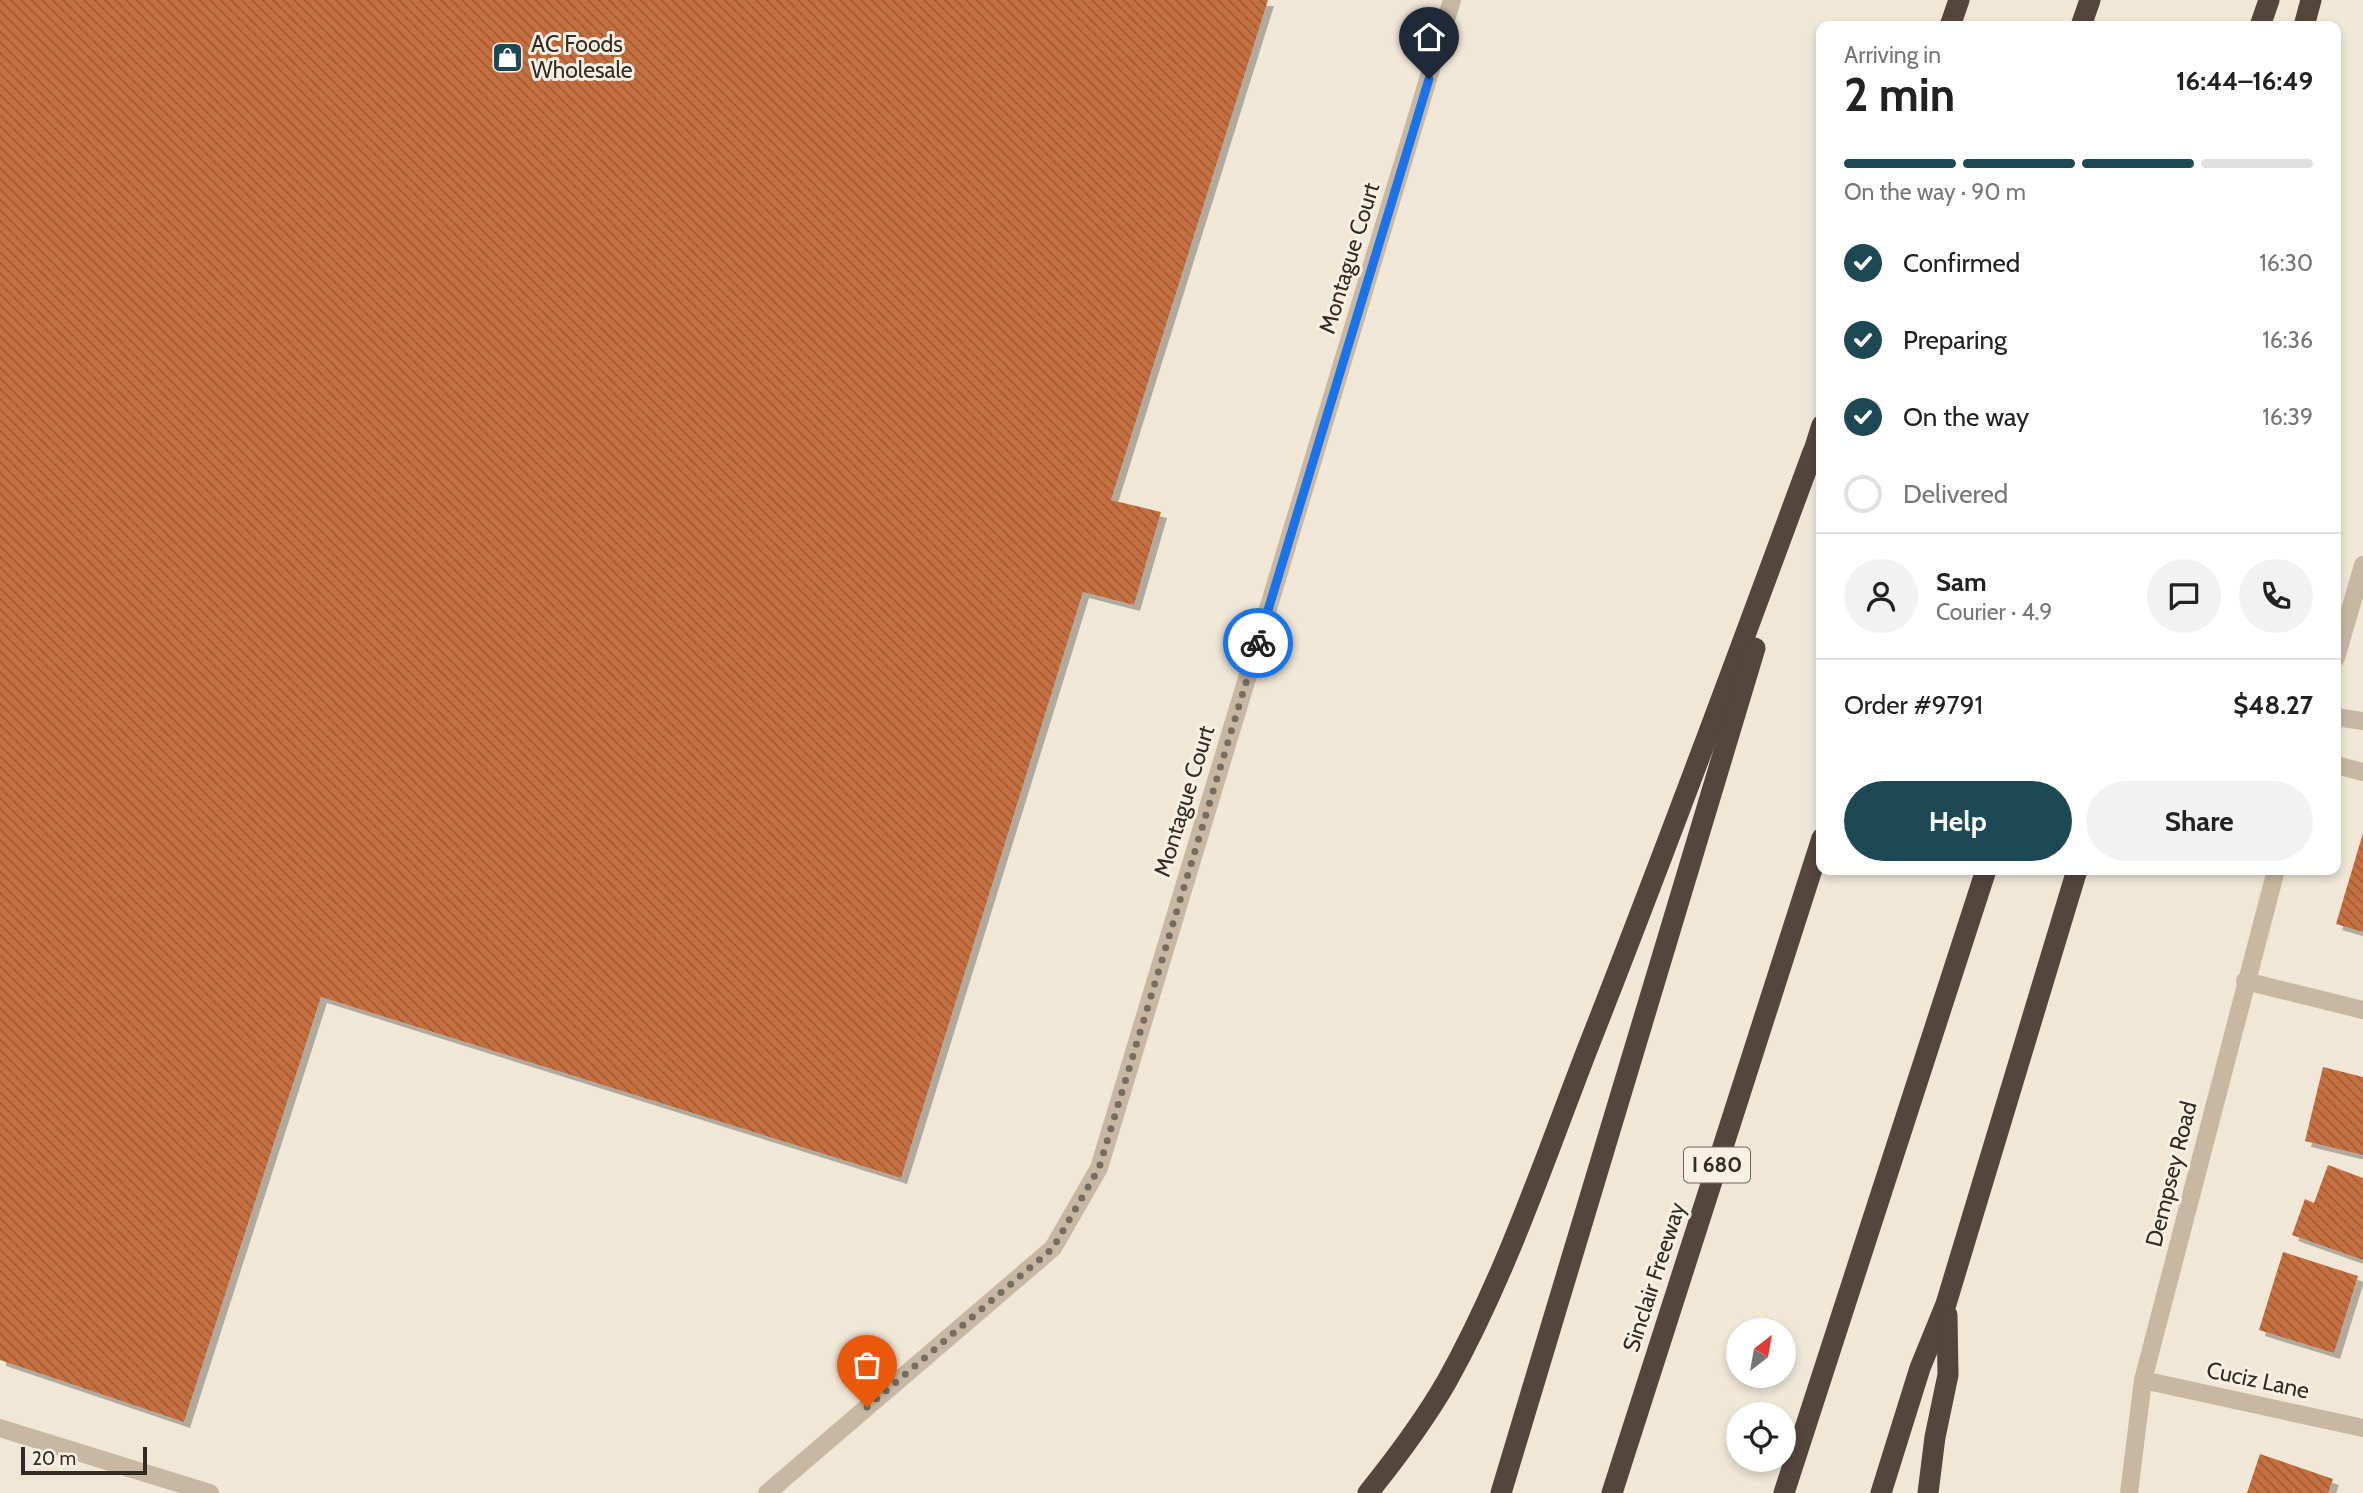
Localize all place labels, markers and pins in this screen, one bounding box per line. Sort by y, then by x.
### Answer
pin [1399,7,1459,79]
place label: AC Foods Wholesale [531,30,633,84]
shop icon: AC Foods Wholesale [491,40,525,74]
pin [837,1335,897,1407]

